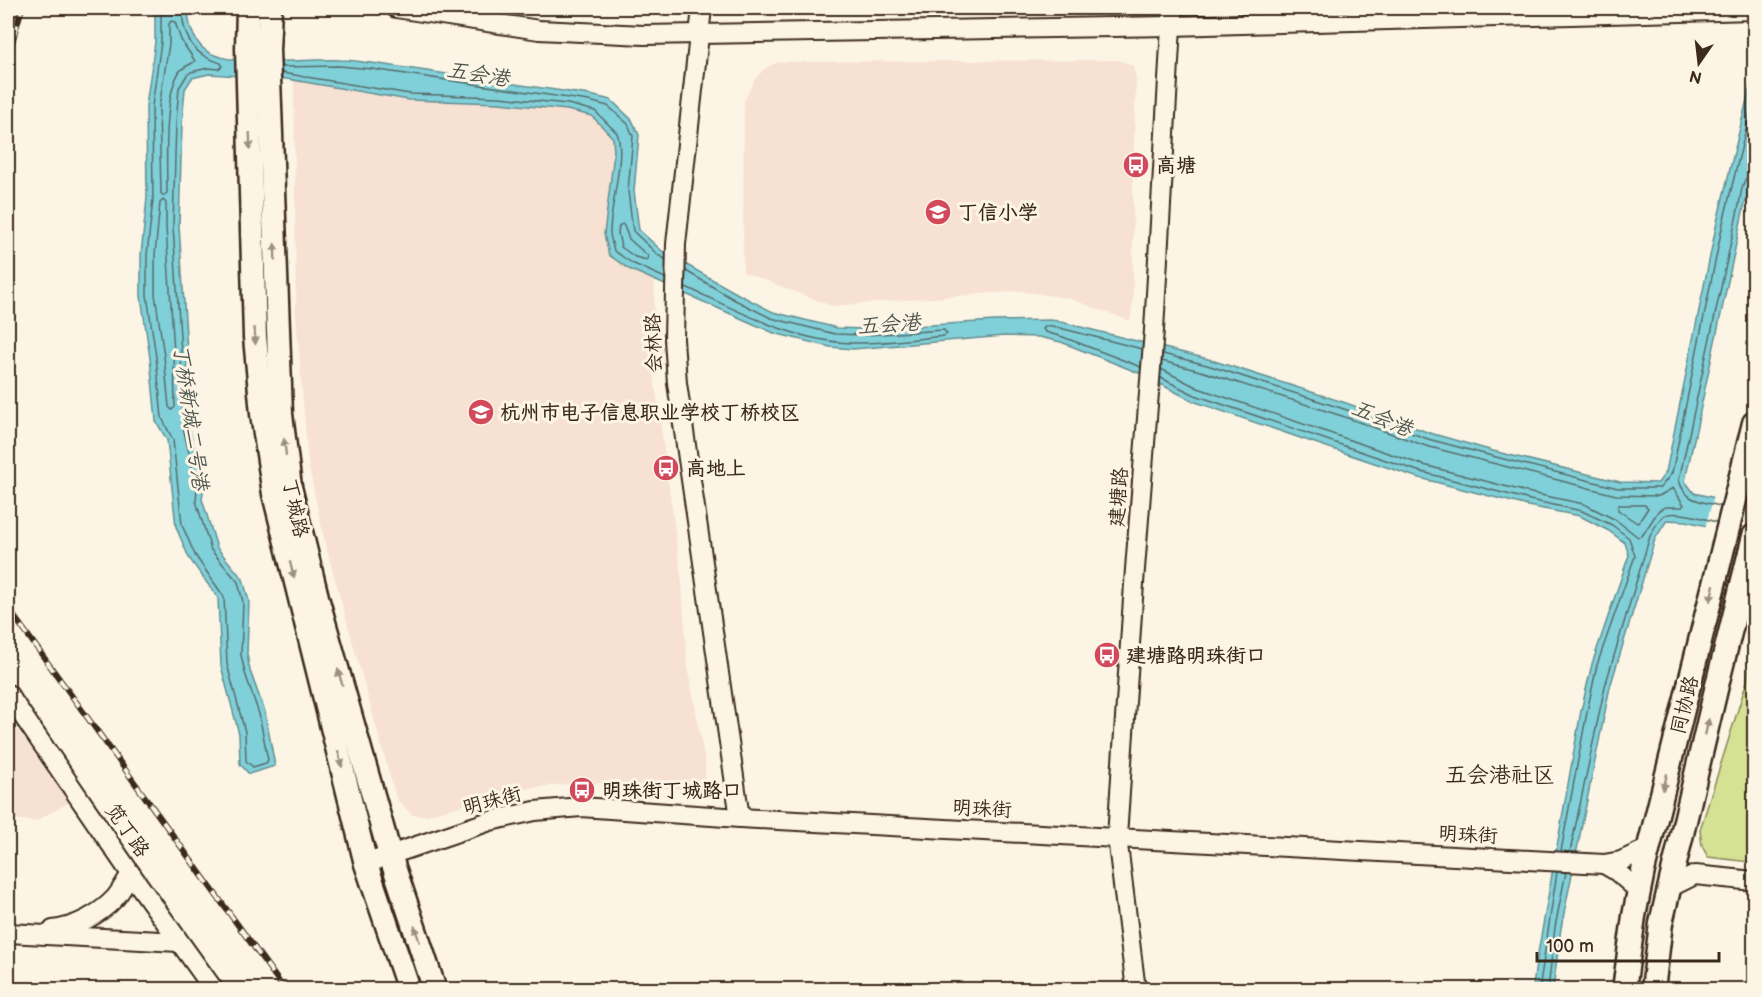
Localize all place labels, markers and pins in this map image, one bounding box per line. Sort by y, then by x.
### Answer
bus stop icon: 高塘 [1121,150,1151,180]
place label: 高塘 [1156,154,1196,178]
school or university icon: 丁信小学 [923,197,953,227]
place label: 丁信小学 [958,201,1038,225]
school or university icon: 杭州市电子信息职业学校丁桥校区 [466,397,496,427]
place label: 杭州市电子信息职业学校丁桥校区 [500,401,800,425]
bus stop icon: 高地上 [651,453,681,483]
place label: 高地上 [686,457,746,481]
bus stop icon: 建塘路明珠街口 [1092,640,1122,670]
place label: 建塘路明珠街口 [1126,644,1266,668]
bus stop icon: 明珠街丁城路口 [567,775,597,805]
place label: 明珠街丁城路口 [602,779,742,803]

